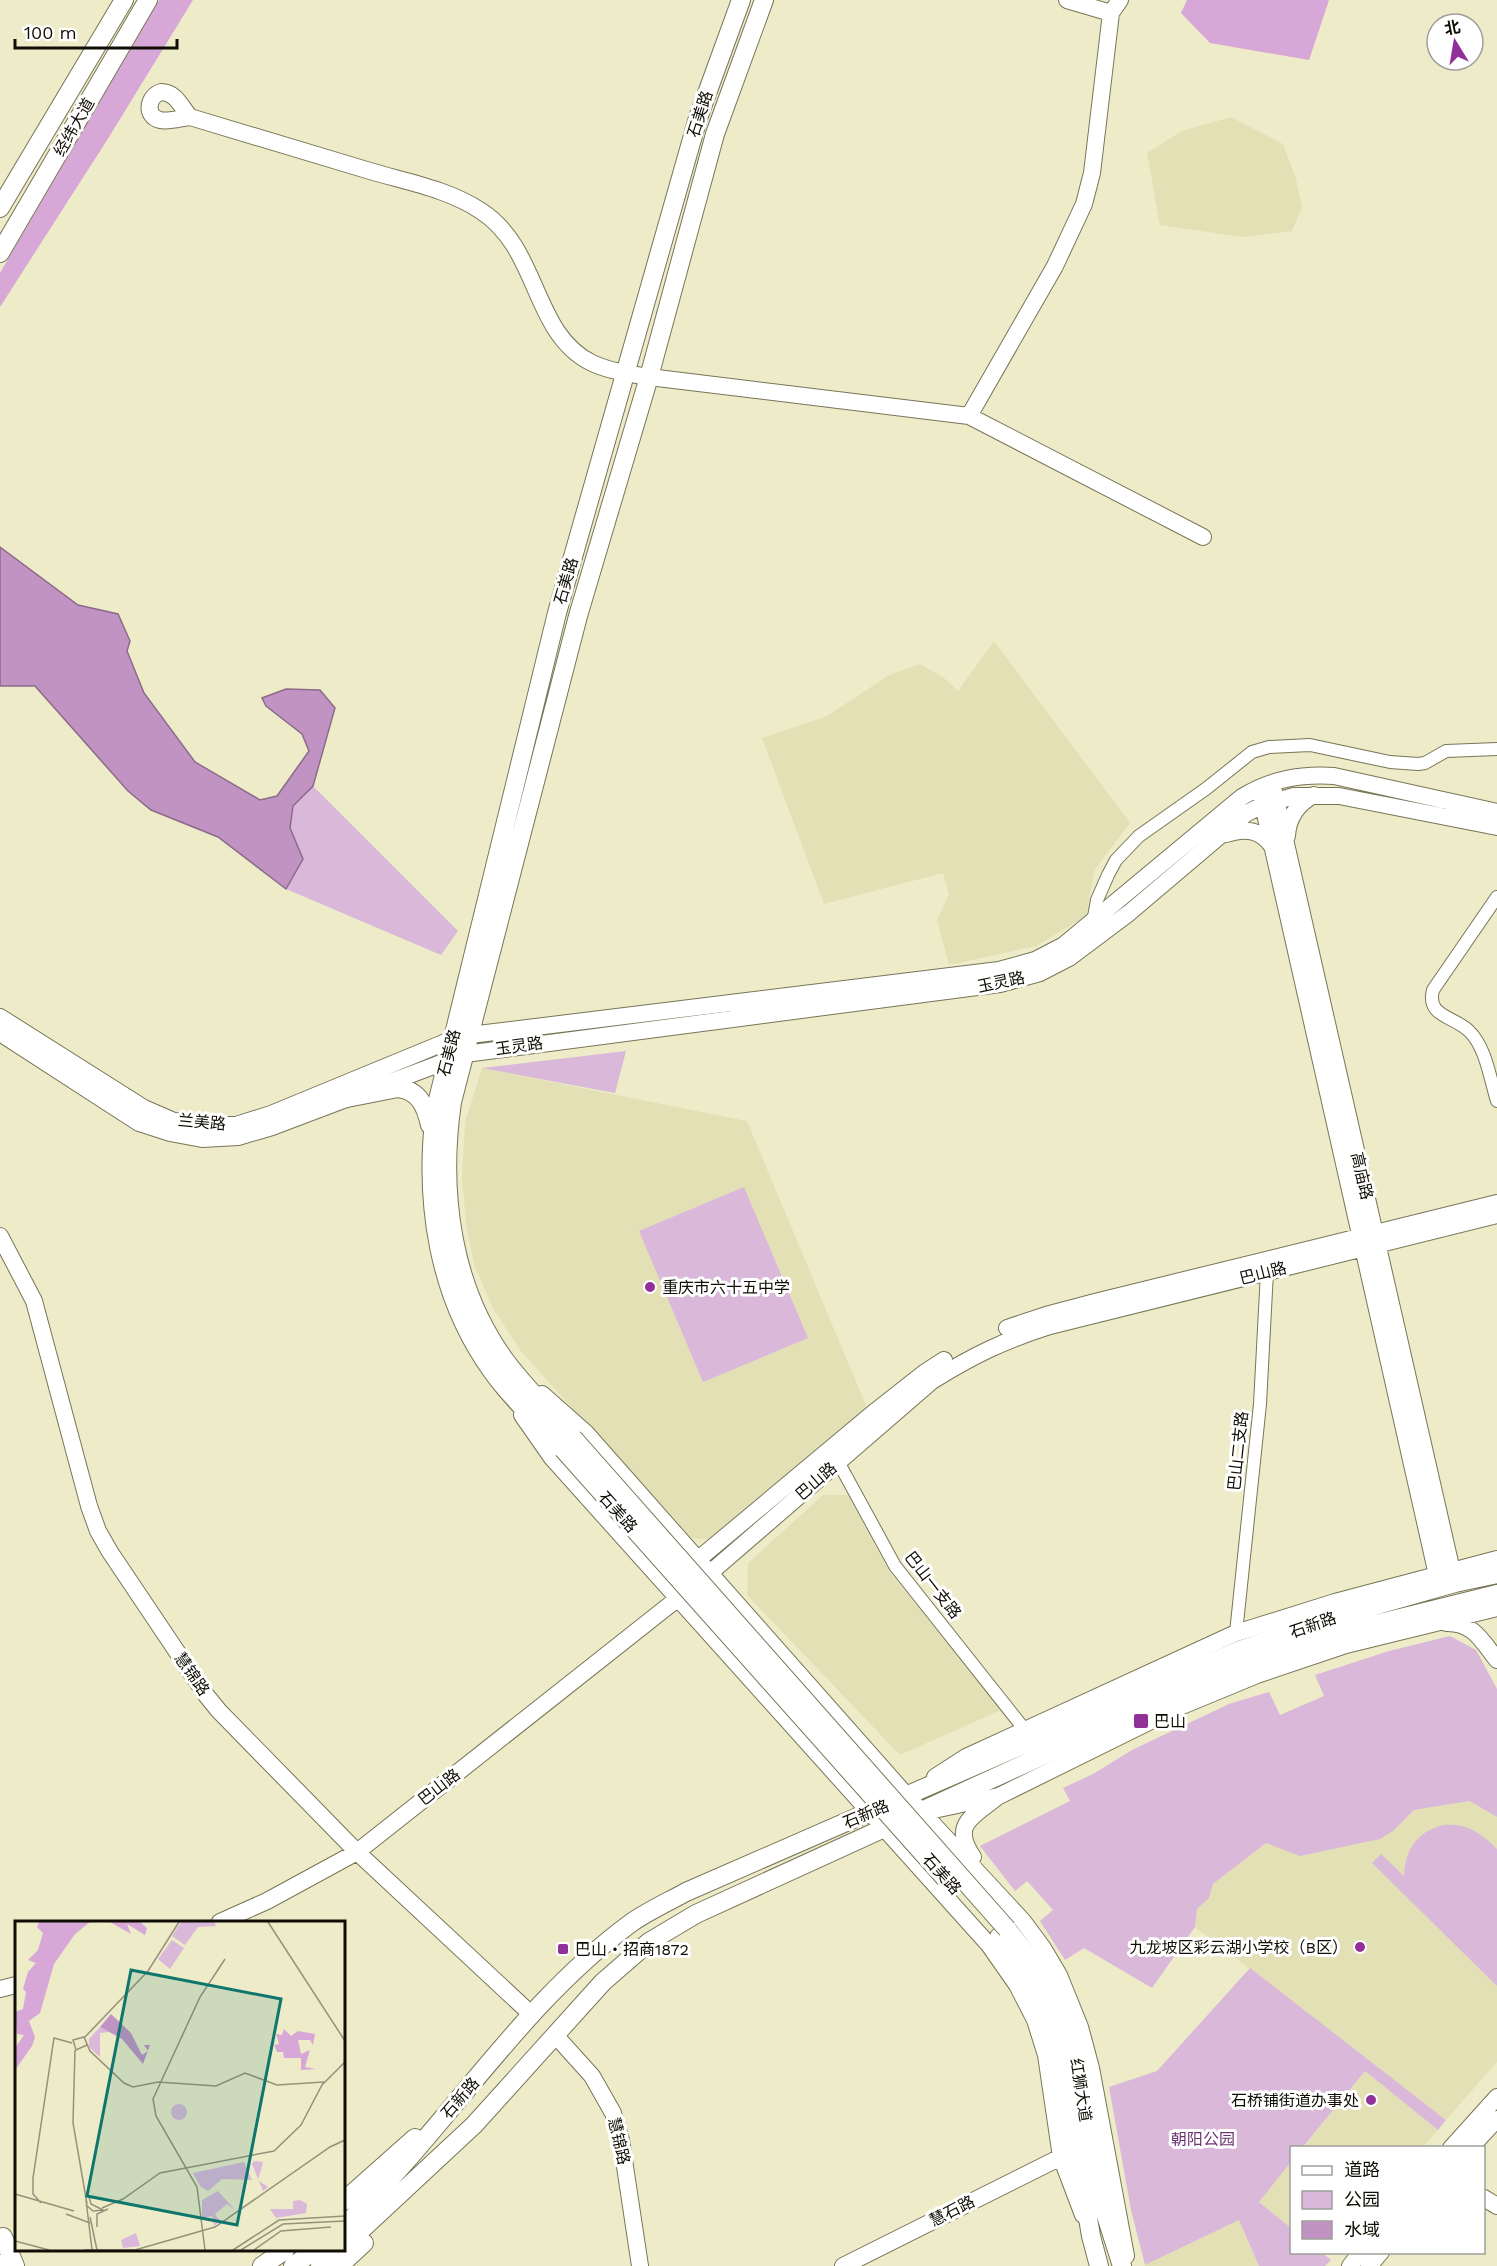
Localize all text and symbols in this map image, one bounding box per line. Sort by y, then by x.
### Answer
scale bar [15,12,177,50]
north arrow [1425,12,1485,72]
text: 北 [1443,17,1462,39]
text: 100 m [24,22,77,43]
street label: 石美路 [684,88,716,140]
street label: 经纬大道 [50,95,98,159]
street label: 石美路 [550,555,582,607]
street label: 玉灵路 [976,968,1026,996]
street label: 石美路 [434,1027,464,1079]
street label: 玉灵路 [494,1033,544,1059]
street label: 兰美路 [177,1110,227,1134]
street label: 高庙路 [1347,1150,1377,1202]
street label: 巴山路 [1237,1258,1289,1288]
place label: 重庆市六十五中学 [662,1278,790,1297]
marker: 重庆市六十五中学 [643,1280,657,1294]
street label: 巴山二支路 [1224,1410,1252,1492]
street label: 巴山路 [792,1458,840,1504]
street label: 石美路 [595,1488,641,1536]
street label: 巴山一支路 [901,1548,965,1622]
street label: 石新路 [1287,1608,1339,1642]
street label: 慧锦路 [170,1649,214,1699]
marker: 巴山 [1132,1712,1150,1730]
place label: 巴山 [1154,1712,1186,1731]
street label: 巴山路 [414,1765,464,1809]
street label: 石新路 [840,1796,892,1832]
street label: 石美路 [919,1850,965,1898]
inset map [15,1921,345,2251]
place label: 九龙坡区彩云湖小学校（B区） [1130,1938,1348,1957]
place label: 巴山‧招商1872 [575,1940,689,1959]
marker: 九龙坡区彩云湖小学校（B区） [1353,1940,1367,1954]
marker: 巴山‧招商1872 [556,1942,570,1956]
street label: 红狮大道 [1067,2057,1095,2123]
street label: 石新路 [437,2074,483,2122]
place label: 石桥铺街道办事处 [1231,2091,1359,2110]
marker: 石桥铺街道办事处 [1364,2093,1378,2107]
street label: 慧锦路 [604,2115,634,2167]
park label: 朝阳公园 [1171,2130,1235,2149]
legend [1290,2146,1485,2254]
text: 道路 [1344,2159,1380,2180]
text: 公园 [1344,2189,1380,2210]
street label: 慧石路 [926,2192,978,2230]
text: 水域 [1344,2219,1380,2240]

